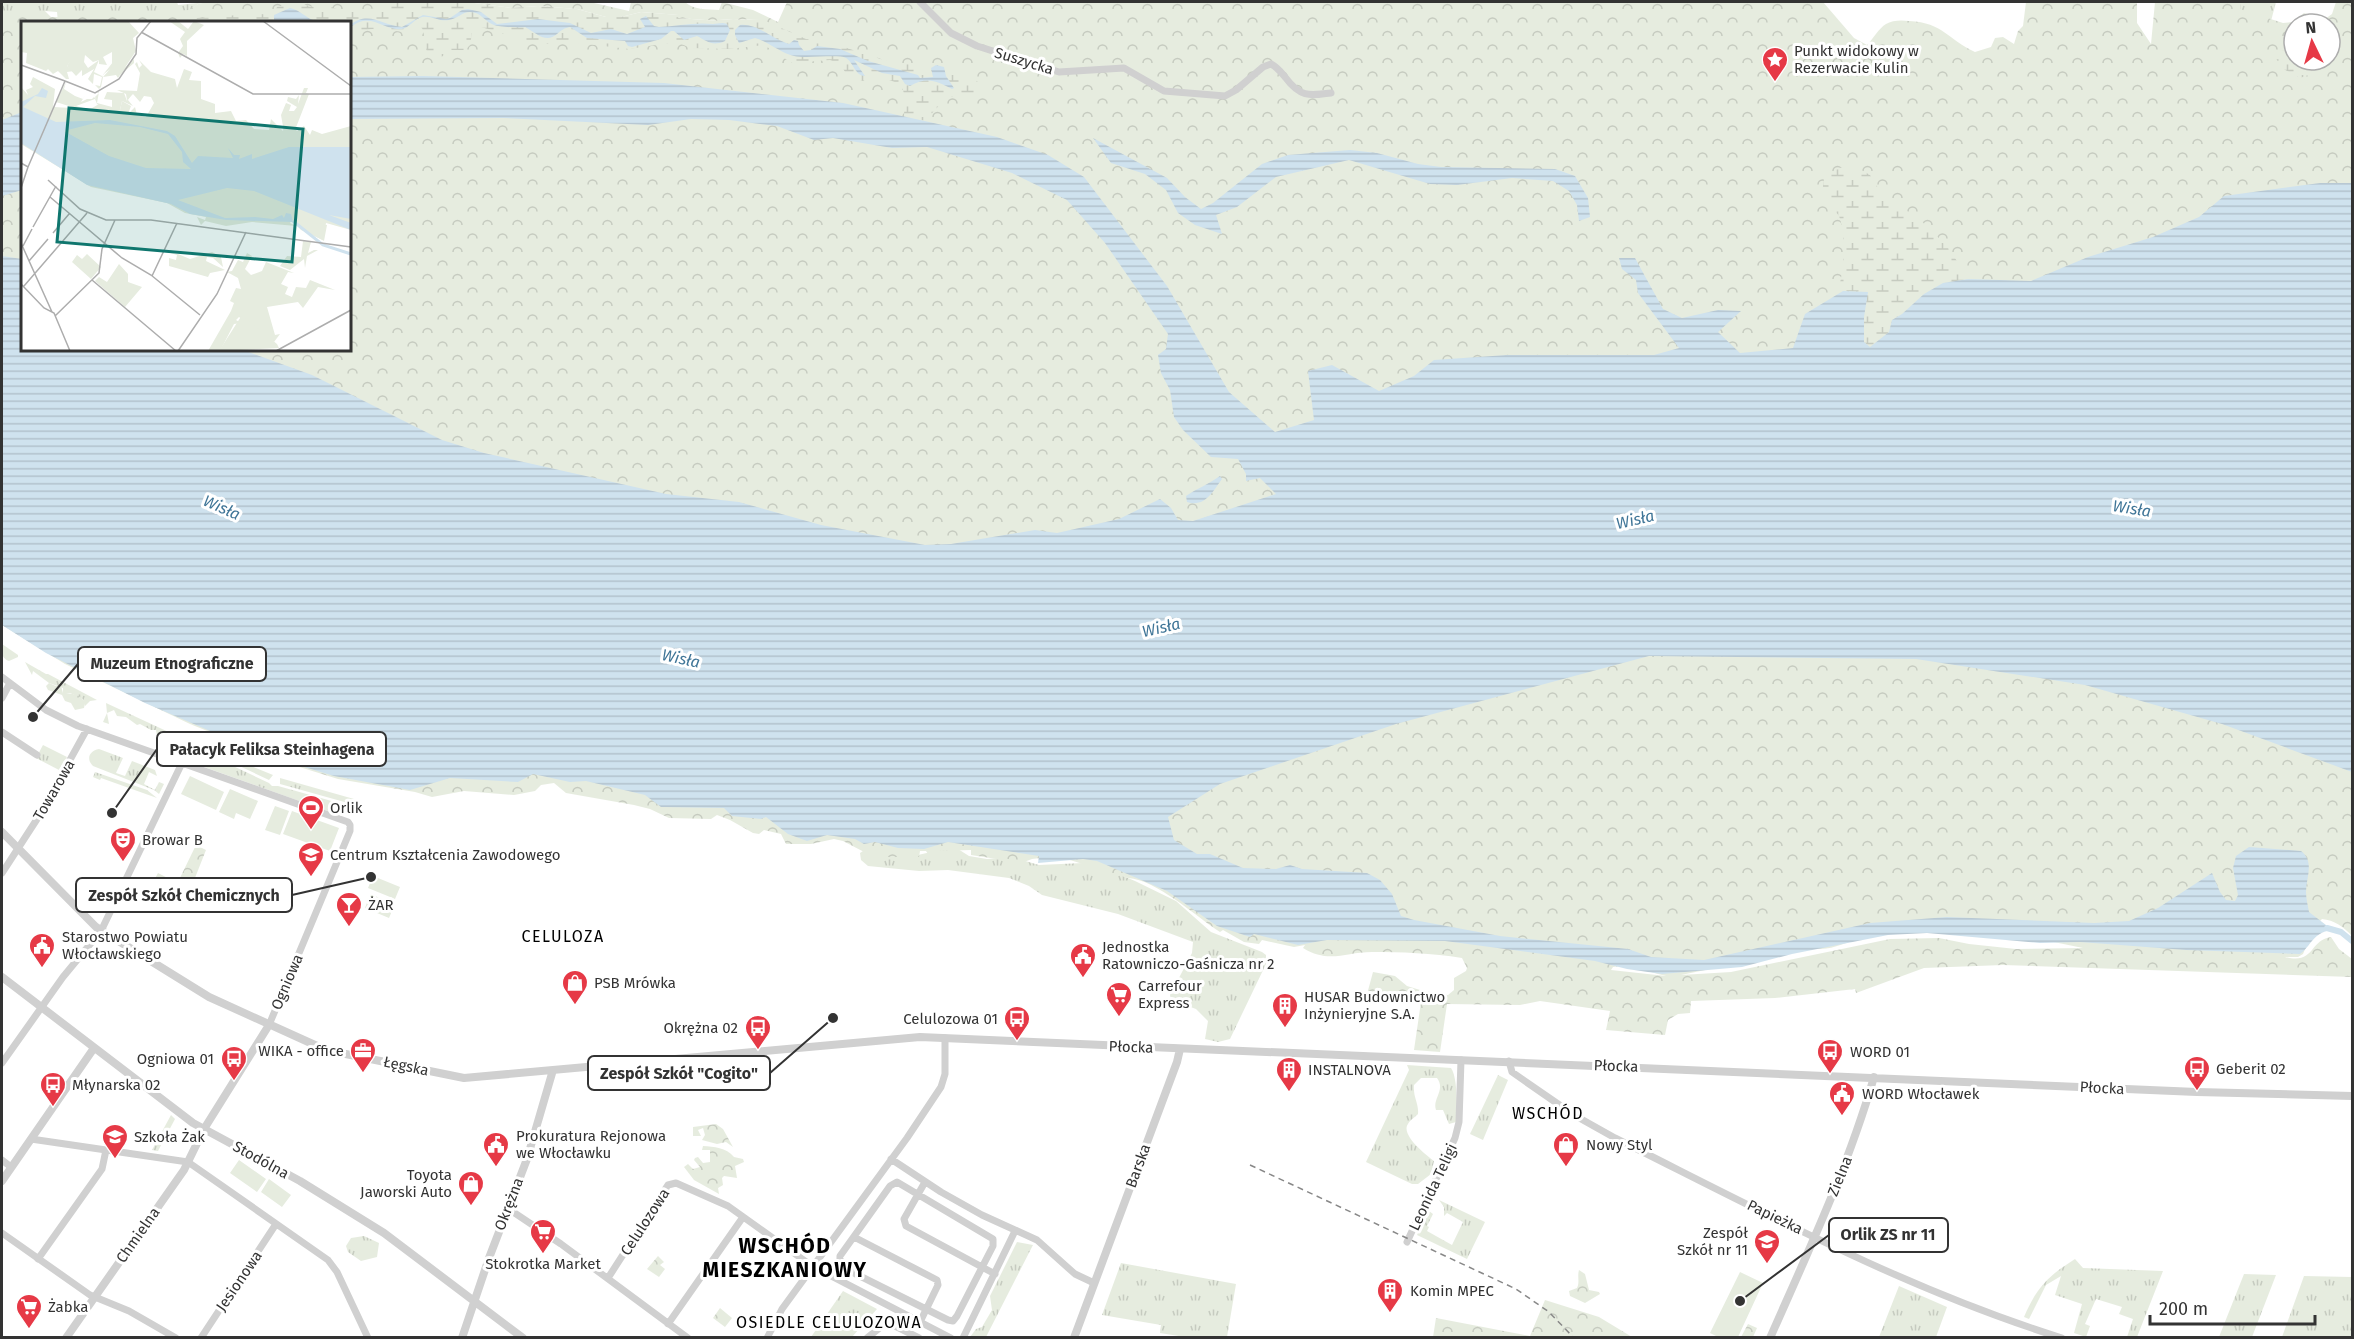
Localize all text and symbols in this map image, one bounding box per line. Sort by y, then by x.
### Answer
north arrow [2282,12,2342,72]
text: N [2305,18,2317,37]
inset map [21,21,351,351]
place label: Punkt widokowy w Rezerwacie Kulin [1794,42,1919,77]
street label: Suszycka [992,44,1056,78]
place icon: Punkt widokowy w Rezerwacie Kulin [1760,45,1790,83]
water label: Wisła [200,491,243,524]
water label: Wisła [2111,496,2152,521]
water label: Wisła [1614,506,1656,533]
water label: Wisła [1140,614,1182,641]
water label: Wisła [660,645,702,672]
callout: Muzeum Etnograficzne [78,647,266,681]
text: Muzeum Etnograficzne [90,654,254,673]
callout: Pałacyk Feliksa Steinhagena [157,732,386,766]
text: Pałacyk Feliksa Steinhagena [169,740,375,759]
street label: Towarowa [29,756,79,824]
sports icon: Orlik [296,793,326,831]
place label: Orlik [330,799,363,817]
theatre icon: Browar B [108,825,138,863]
place label: Browar B [142,831,203,849]
school or university icon: Centrum Kształcenia Zawodowego [296,840,326,878]
place label: Centrum Kształcenia Zawodowego [330,846,560,864]
callout: Zespół Szkół Chemicznych [76,878,292,912]
text: Zespół Szkół Chemicznych [88,886,280,905]
bar icon: ŻAR [334,890,364,928]
place label: ŻAR [368,896,394,914]
district label: CELULOZA [521,927,605,946]
place label: Starostwo Powiatu Włocławskiego [62,928,188,963]
public building icon: Starostwo Powiatu Włocławskiego [27,931,57,969]
place label: Jednostka Ratowniczo-Gaśnicza nr 2 [1102,938,1274,973]
public building icon: Jednostka Ratowniczo-Gaśnicza nr 2 [1068,941,1098,979]
street label: Ogniowa [267,951,307,1013]
shop icon: PSB Mrówka [560,968,590,1006]
place label: PSB Mrówka [594,974,676,992]
place label: Carrefour Express [1138,977,1202,1012]
supermarket icon: Carrefour Express [1104,980,1134,1018]
place label: HUSAR Budownictwo Inżynieryjne S.A. [1304,988,1445,1023]
building icon: HUSAR Budownictwo Inżynieryjne S.A. [1270,991,1300,1029]
bus stop icon: Celulozowa 01 [1002,1004,1032,1042]
place label: Celulozowa 01 [903,1010,998,1028]
bus stop icon: Okrężna 02 [743,1013,773,1051]
place label: Okrężna 02 [663,1019,738,1037]
office icon: WIKA - office [348,1036,378,1074]
street label: Płocka [1108,1037,1154,1057]
bus stop icon: WORD 01 [1815,1037,1845,1075]
place label: WIKA - office [258,1042,344,1060]
place label: WORD 01 [1850,1043,1910,1061]
bus stop icon: Ogniowa 01 [219,1044,249,1082]
place label: Ogniowa 01 [137,1050,214,1068]
street label: Łęgska [382,1052,430,1080]
bus stop icon: Geberit 02 [2182,1054,2212,1092]
building icon: INSTALNOVA [1274,1055,1304,1093]
callout: Zespół Szkół "Cogito" [588,1056,770,1090]
street label: Płocka [1593,1056,1639,1076]
place label: Geberit 02 [2216,1060,2286,1078]
place label: INSTALNOVA [1308,1061,1391,1079]
text: Zespół Szkół "Cogito" [600,1064,758,1083]
bus stop icon: Młynarska 02 [38,1070,68,1108]
place label: Młynarska 02 [72,1076,160,1094]
street label: Płocka [2079,1078,2125,1098]
public building icon: WORD Włocławek [1827,1079,1857,1117]
place label: WORD Włocławek [1862,1085,1980,1103]
district label: WSCHÓD [1512,1103,1584,1123]
school or university icon: Szkoła Żak [100,1122,130,1160]
place label: Prokuratura Rejonowa we Włocławku [516,1127,666,1162]
place label: Szkoła Żak [134,1128,205,1146]
public building icon: Prokuratura Rejonowa we Włocławku [481,1130,511,1168]
shop icon: Nowy Styl [1551,1130,1581,1168]
place label: Nowy Styl [1586,1136,1653,1154]
street label: Stodólna [230,1137,292,1183]
street label: Leonida Teligi [1405,1141,1461,1233]
street label: Barska [1122,1142,1154,1190]
street label: Zielna [1824,1153,1856,1199]
place label: Toyota Jaworski Auto [360,1166,452,1201]
shop icon: Toyota Jaworski Auto [456,1169,486,1207]
street label: Okrężna [491,1175,527,1233]
street label: Celulozowa [617,1185,673,1259]
street label: Papieżka [1744,1196,1806,1238]
street label: Chmielna [112,1204,164,1266]
supermarket icon: Stokrotka Market [528,1217,558,1255]
callout: Orlik ZS nr 11 [1829,1218,1948,1252]
place label: Zespół Szkół nr 11 [1677,1224,1748,1259]
text: Orlik ZS nr 11 [1841,1225,1935,1244]
school or university icon: Zespół Szkół nr 11 [1752,1227,1782,1265]
district label: WSCHÓD MIESZKANIOWY [702,1232,868,1283]
street label: Jesionowa [212,1247,266,1315]
place label: Stokrotka Market [485,1255,601,1273]
building icon: Komin MPEC [1375,1276,1405,1314]
place label: Komin MPEC [1410,1282,1494,1300]
scale bar [2150,1288,2315,1326]
supermarket icon: Żabka [14,1292,44,1330]
place label: Żabka [48,1298,88,1316]
text: 200 m [2159,1298,2208,1320]
district label: OSIEDLE CELULOZOWA [736,1313,922,1332]

